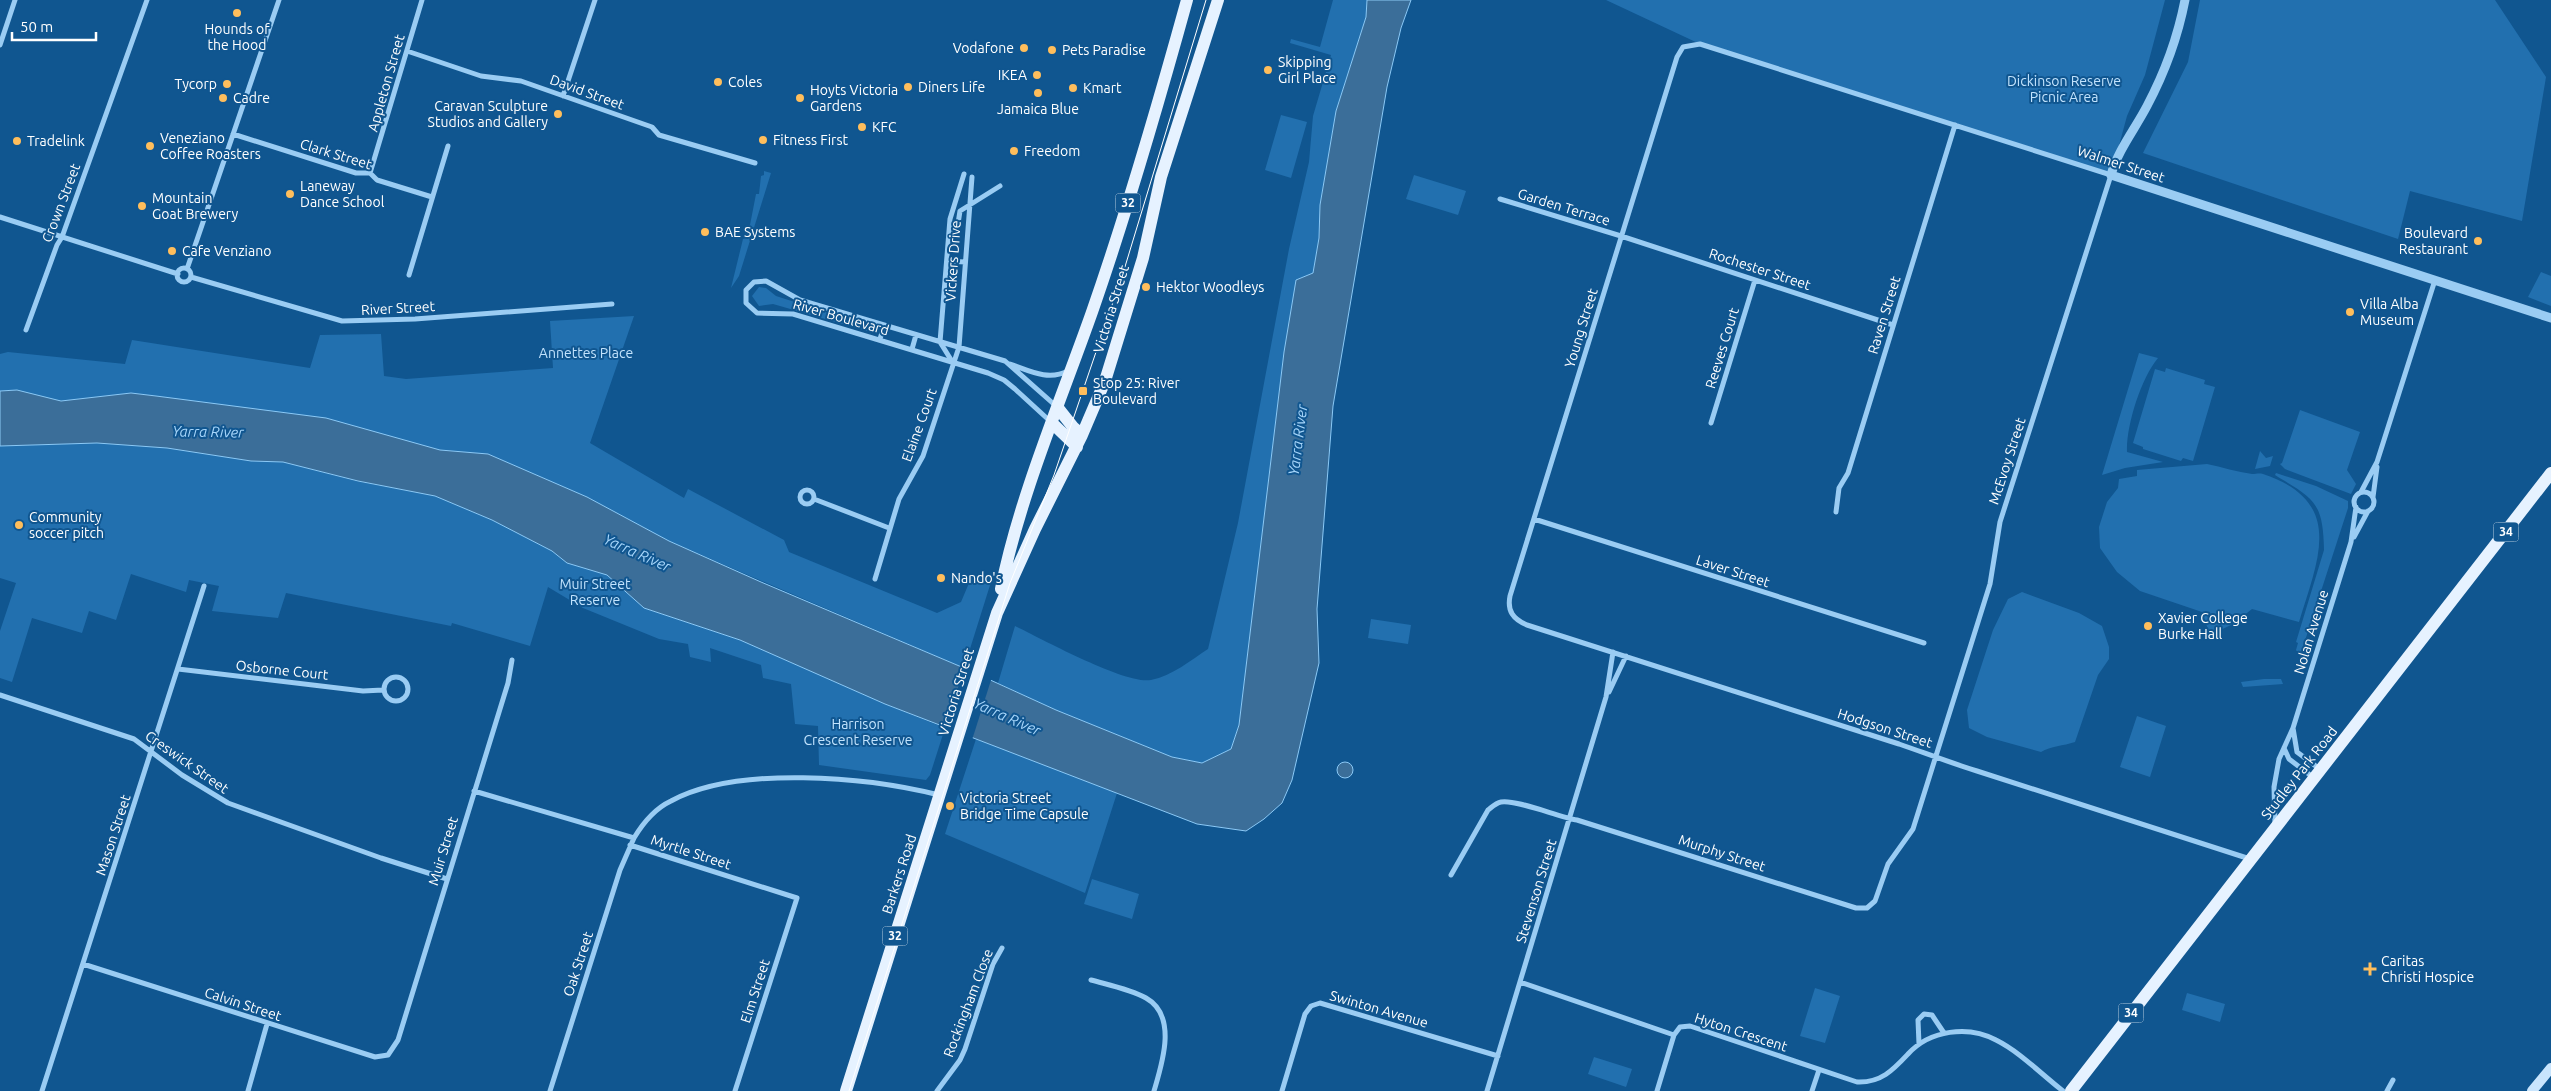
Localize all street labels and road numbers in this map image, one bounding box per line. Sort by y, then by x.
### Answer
street label: Appleton Street [364,32,408,134]
street label: David Street [548,71,627,113]
street label: Clark Street [298,136,374,173]
street label: Walmer Street [2075,142,2167,186]
street label: Crown Street [39,161,84,245]
street label: Garden Terrace [1516,185,1612,229]
road number: 32 [1116,194,1140,212]
street label: Vickers Drive [942,220,964,302]
street label: Rochester Street [1707,245,1813,293]
street label: Victoria Street [1090,263,1132,355]
street label: Raven Street [1865,274,1904,356]
street label: Young Street [1561,286,1601,370]
street label: River Boulevard [791,296,891,338]
street label: River Street [361,298,436,318]
street label: Reeves Court [1702,305,1742,390]
street label: Elaine Court [898,386,940,464]
street label: McEvoy Street [1985,415,2029,506]
road number: 34 [2494,522,2518,542]
street label: Laver Street [1694,552,1772,591]
street label: Nolan Avenue [2291,588,2331,676]
street label: Victoria Street [935,646,977,738]
street label: Osborne Court [235,657,330,683]
street label: Hodgson Street [1836,705,1935,751]
street label: Studley Park Road [2258,723,2340,823]
street label: Creswick Street [142,727,232,797]
street label: Mason Street [92,792,134,877]
street label: Muir Street [425,814,461,887]
street label: Murphy Street [1676,831,1768,875]
street label: Myrtle Street [649,832,734,873]
street label: Barkers Road [879,832,919,916]
street label: Stevenson Street [1513,837,1560,945]
road number: 32 [882,926,908,946]
street label: Oak Street [560,929,596,999]
street label: Rockingham Close [940,947,996,1059]
street label: Elm Street [737,957,773,1025]
street label: Calvin Street [203,984,284,1024]
street label: Swinton Avenue [1328,987,1430,1031]
road number: 34 [2118,1004,2144,1022]
street label: Hyton Crescent [1693,1009,1790,1055]

